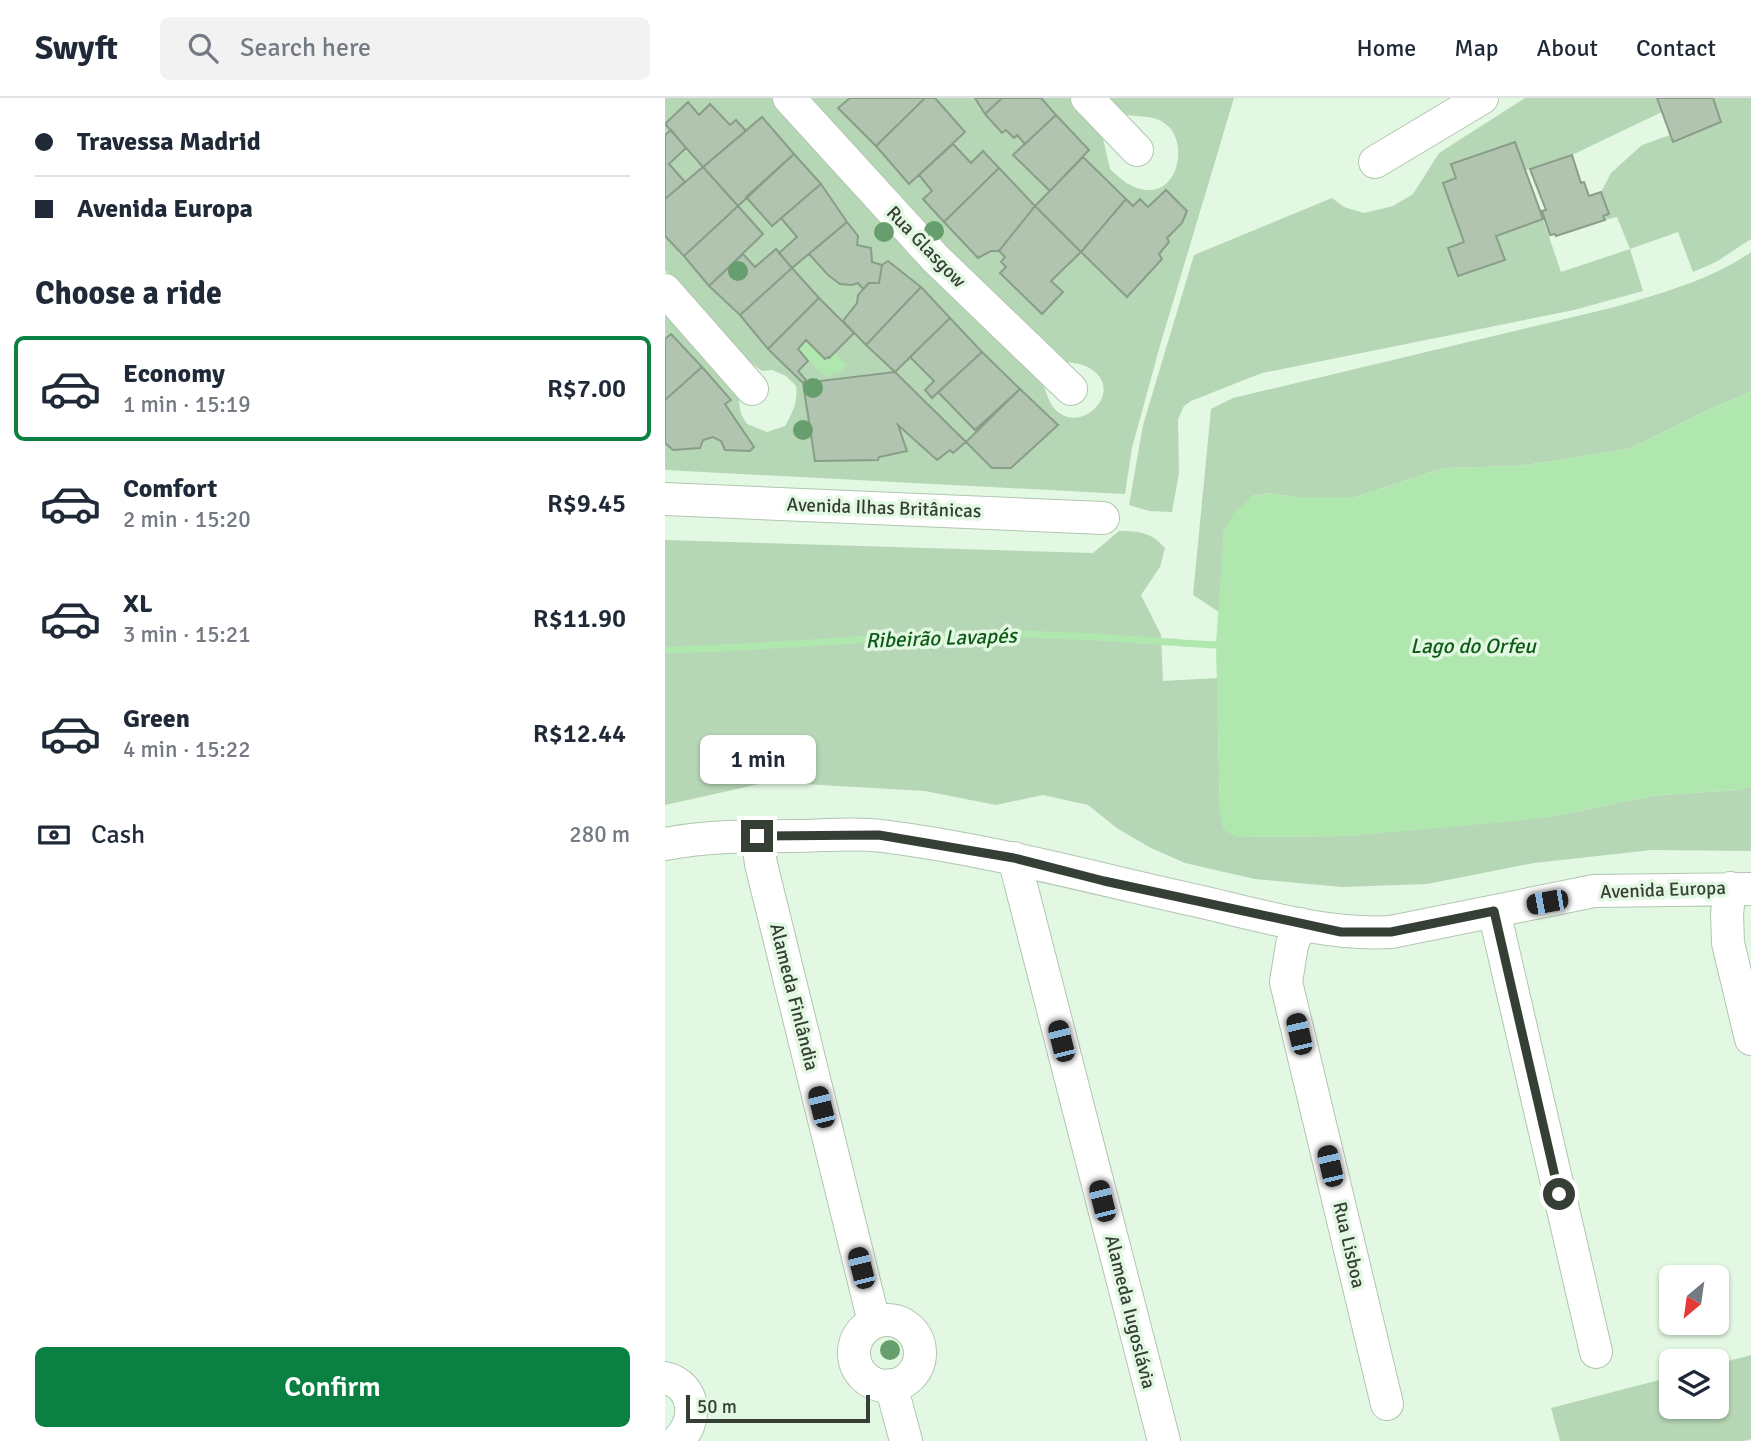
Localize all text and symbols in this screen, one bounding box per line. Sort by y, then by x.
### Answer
search box [160,17,650,80]
text: Swyft [35,28,118,69]
icon: search [184,29,222,67]
text: Search here [240,32,371,64]
text: Home [1356,33,1416,63]
text: Map [1454,33,1499,63]
text: About [1537,33,1598,63]
text: Contact [1636,33,1716,63]
text: Travessa Madrid [77,126,261,158]
text: Avenida Europa [77,193,253,225]
street label: Rua Glasgow [881,201,971,293]
text: Choose a ride [35,274,222,313]
icon: car [39,357,102,420]
text: Economy [123,358,225,390]
text: R$7.00 [547,373,626,405]
text: 1 min · 15:19 [123,390,251,419]
icon: car [39,472,102,535]
text: Comfort [123,473,217,505]
text: R$9.45 [547,488,626,520]
street label: Avenida Ilhas Britânicas [786,493,982,523]
text: 2 min · 15:20 [123,505,251,534]
icon: car [39,587,102,650]
text: XL [123,588,153,620]
text: R$11.90 [533,603,626,635]
text: 3 min · 15:21 [123,620,251,649]
water label: Ribeirão Lavapés [865,622,1019,654]
water label: Lago do Orfeu [1410,633,1537,659]
icon: car [39,702,102,765]
text: Green [123,703,190,735]
text: R$12.44 [533,718,626,750]
callout: 1 min [699,734,815,784]
text: 4 min · 15:22 [123,735,251,764]
text: 1 min [730,745,786,774]
icon: cash [35,816,73,854]
text: Cash [91,819,145,851]
text: 280 m [569,820,630,849]
route end [741,820,773,852]
street label: Avenida Europa [1600,876,1726,904]
car [1525,888,1570,916]
street label: Alameda Finlândia [764,921,824,1073]
car [1285,1011,1314,1057]
car [1046,1018,1077,1064]
car [806,1084,837,1130]
car [1316,1143,1345,1189]
car [1087,1178,1118,1224]
route start [1543,1178,1575,1210]
street label: Rua Lisboa [1327,1200,1371,1290]
street label: Alameda Iugoslávia [1099,1233,1161,1391]
car [846,1245,877,1291]
north arrow [1659,1265,1729,1335]
map controls [1659,1265,1729,1419]
button: Confirm [35,1347,630,1427]
button: layers [1659,1349,1729,1419]
scale bar [686,1392,870,1424]
text: 50 m [697,1395,737,1419]

